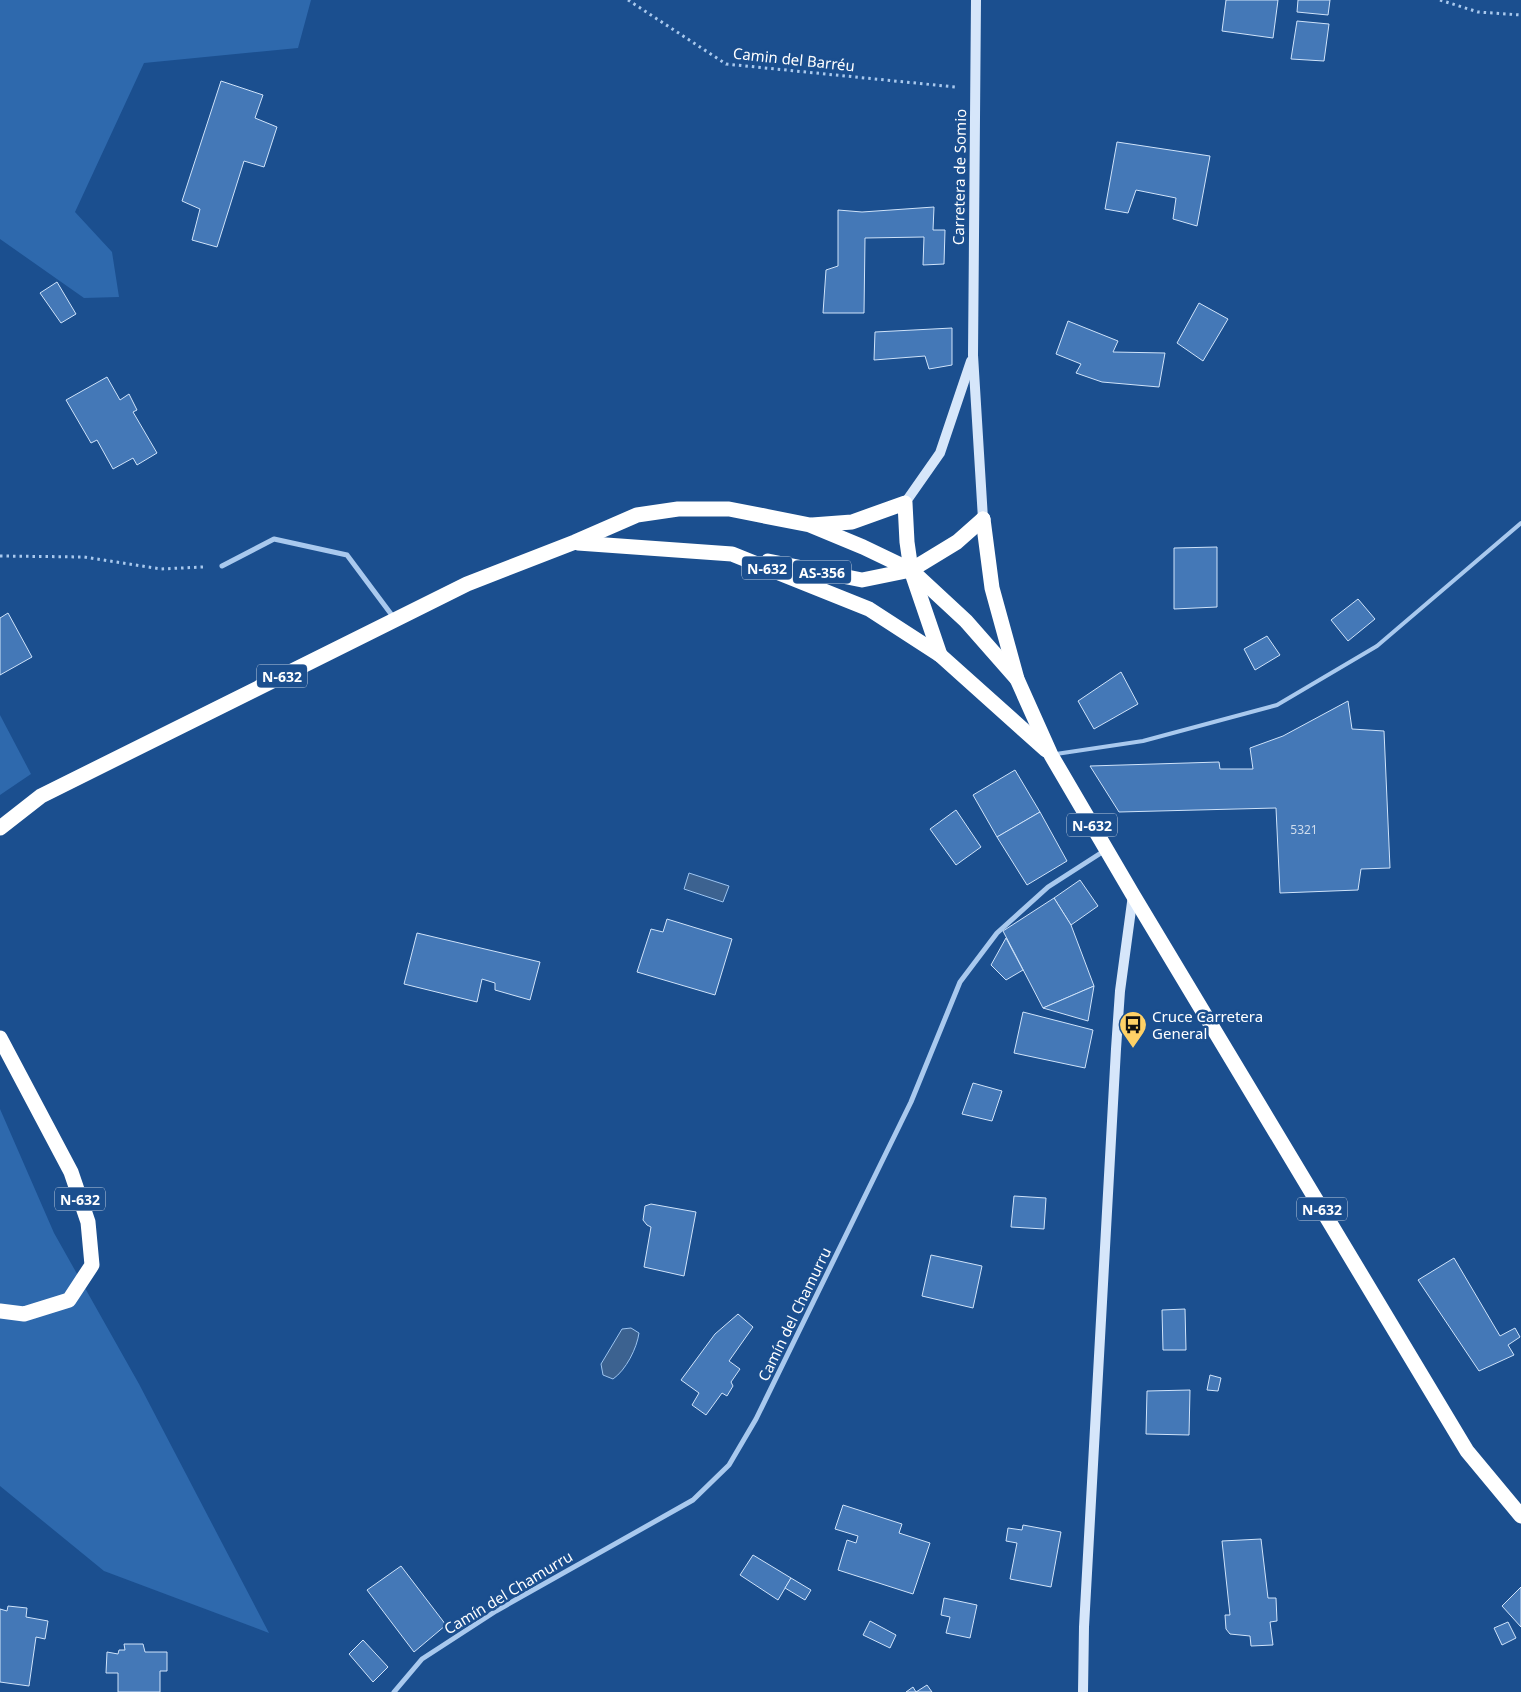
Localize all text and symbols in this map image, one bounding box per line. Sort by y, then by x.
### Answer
street label: Camin del Barréu [732,43,856,75]
street label: Carretera de Somio [948,109,970,245]
road number: N-632 [742,556,792,580]
road number: AS-356 [793,560,851,584]
road number: N-632 [257,664,307,688]
road number: N-632 [1067,814,1117,836]
house number: 5321 [1290,821,1318,838]
place label: Cruce Carretera General [1152,1006,1263,1043]
bus stop icon: Cruce Carretera General [1118,1010,1148,1049]
road number: N-632 [55,1188,105,1210]
road number: N-632 [1297,1198,1347,1220]
street label: Camín del Chamurru [753,1244,835,1384]
street label: Camín del Chamurru [440,1546,576,1638]

